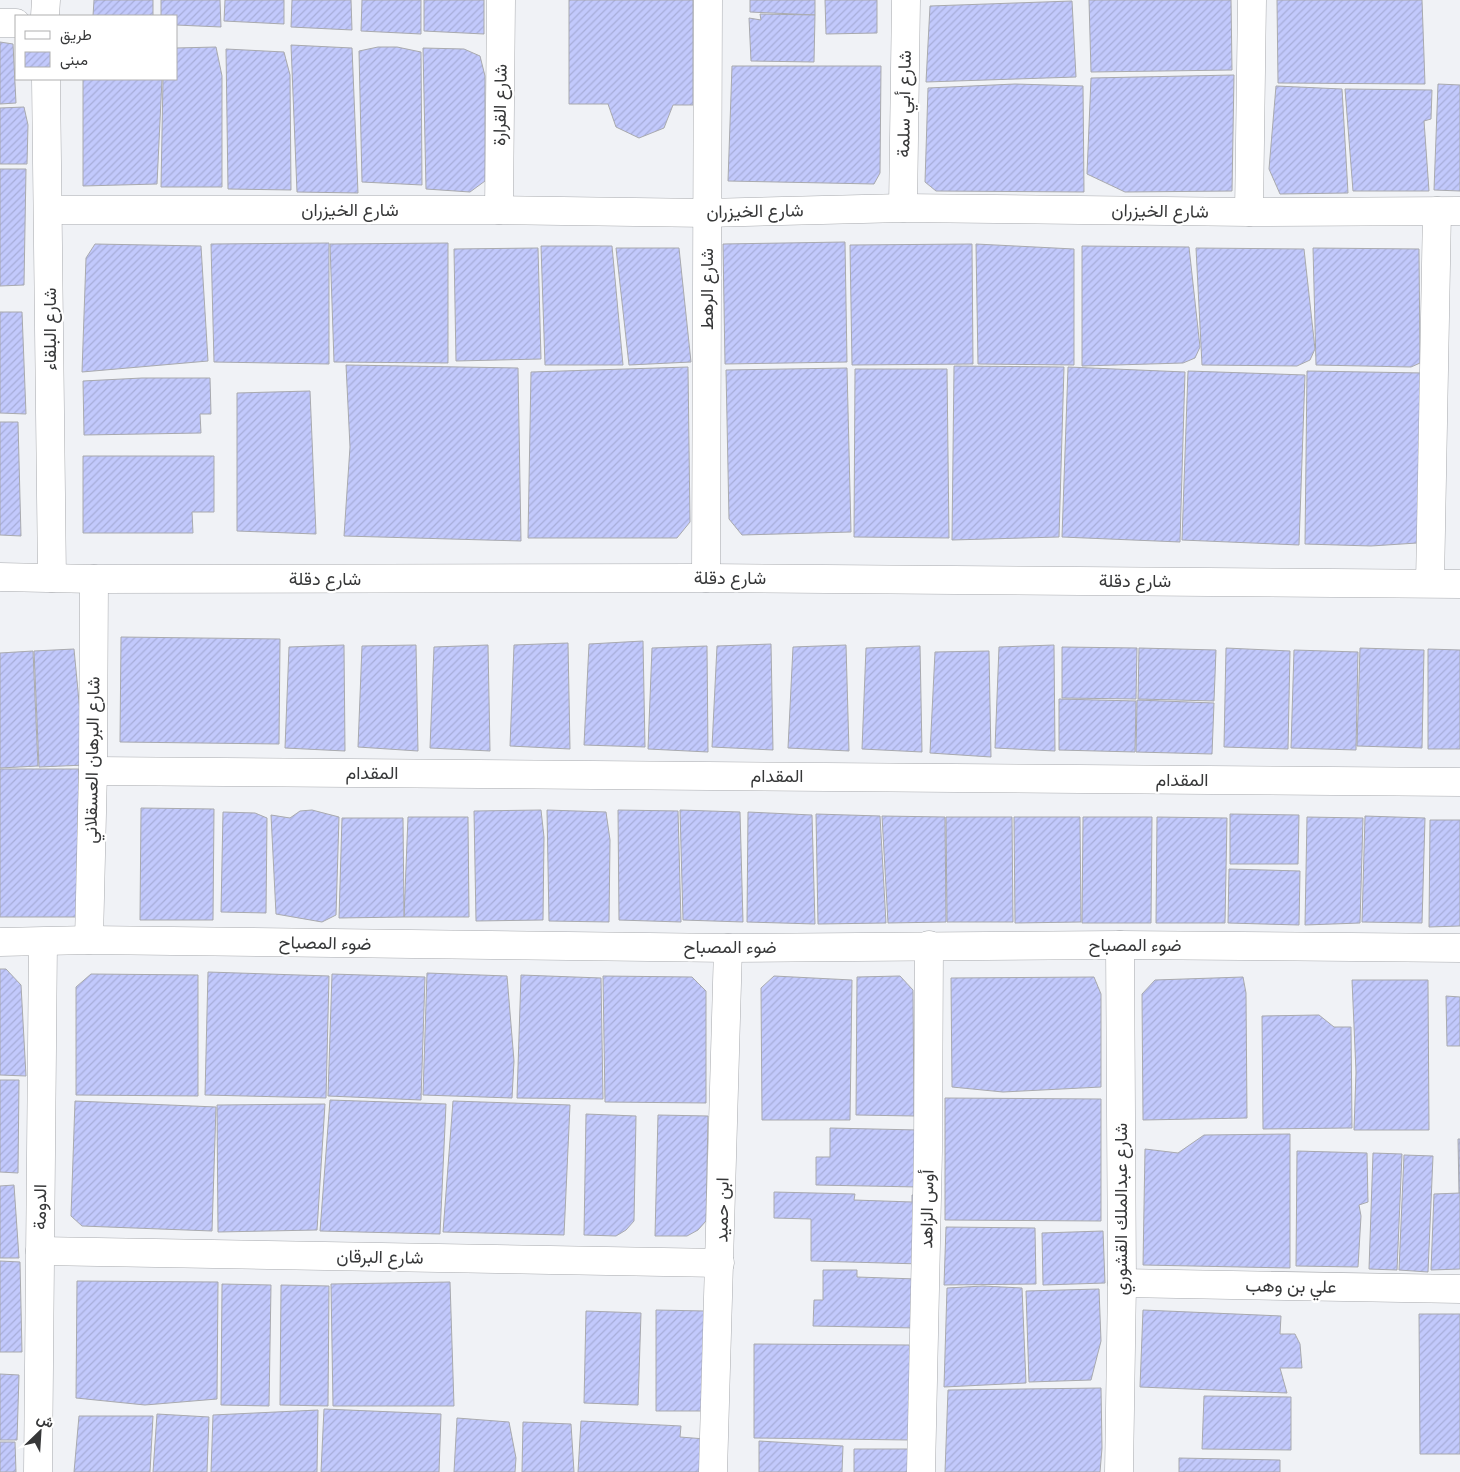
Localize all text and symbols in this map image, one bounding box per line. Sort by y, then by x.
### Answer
legend [15,15,178,80]
text: طريق [60,26,92,45]
street label: شارع أبي سلمة [892,50,920,158]
text: مبنى [60,51,88,70]
street label: شارع القرارة [488,64,513,146]
street label: شارع الخيزران [301,199,399,222]
street label: شارع الخيزران [706,199,804,224]
street label: شارع الخيزران [1111,199,1209,224]
street label: شارع الرهط [696,248,719,330]
street label: شارع البلقاء [39,288,62,370]
street label: شارع دقلة [694,567,766,590]
street label: شارع دقلة [289,568,361,591]
street label: شارع دقلة [1099,570,1171,593]
street label: شارع البرهان العسقلاني [80,676,108,844]
street label: المقدام [345,762,399,785]
street label: المقدام [750,765,804,788]
street label: المقدام [1155,769,1209,792]
street label: ضوء المصباح [278,931,372,956]
street label: ضوء المصباح [1089,934,1181,957]
street label: ضوء المصباح [684,936,776,959]
street label: شارع عبدالملك القشوري [1110,1123,1136,1295]
street label: أوس الزاهد [915,1169,939,1249]
street label: ابن حميد [710,1177,734,1243]
street label: الدومة [29,1184,51,1230]
street label: شارع البرقان [336,1245,424,1270]
street label: علي بن وهب [1245,1274,1337,1302]
north arrow [15,1407,65,1457]
text: ش [34,1409,57,1432]

